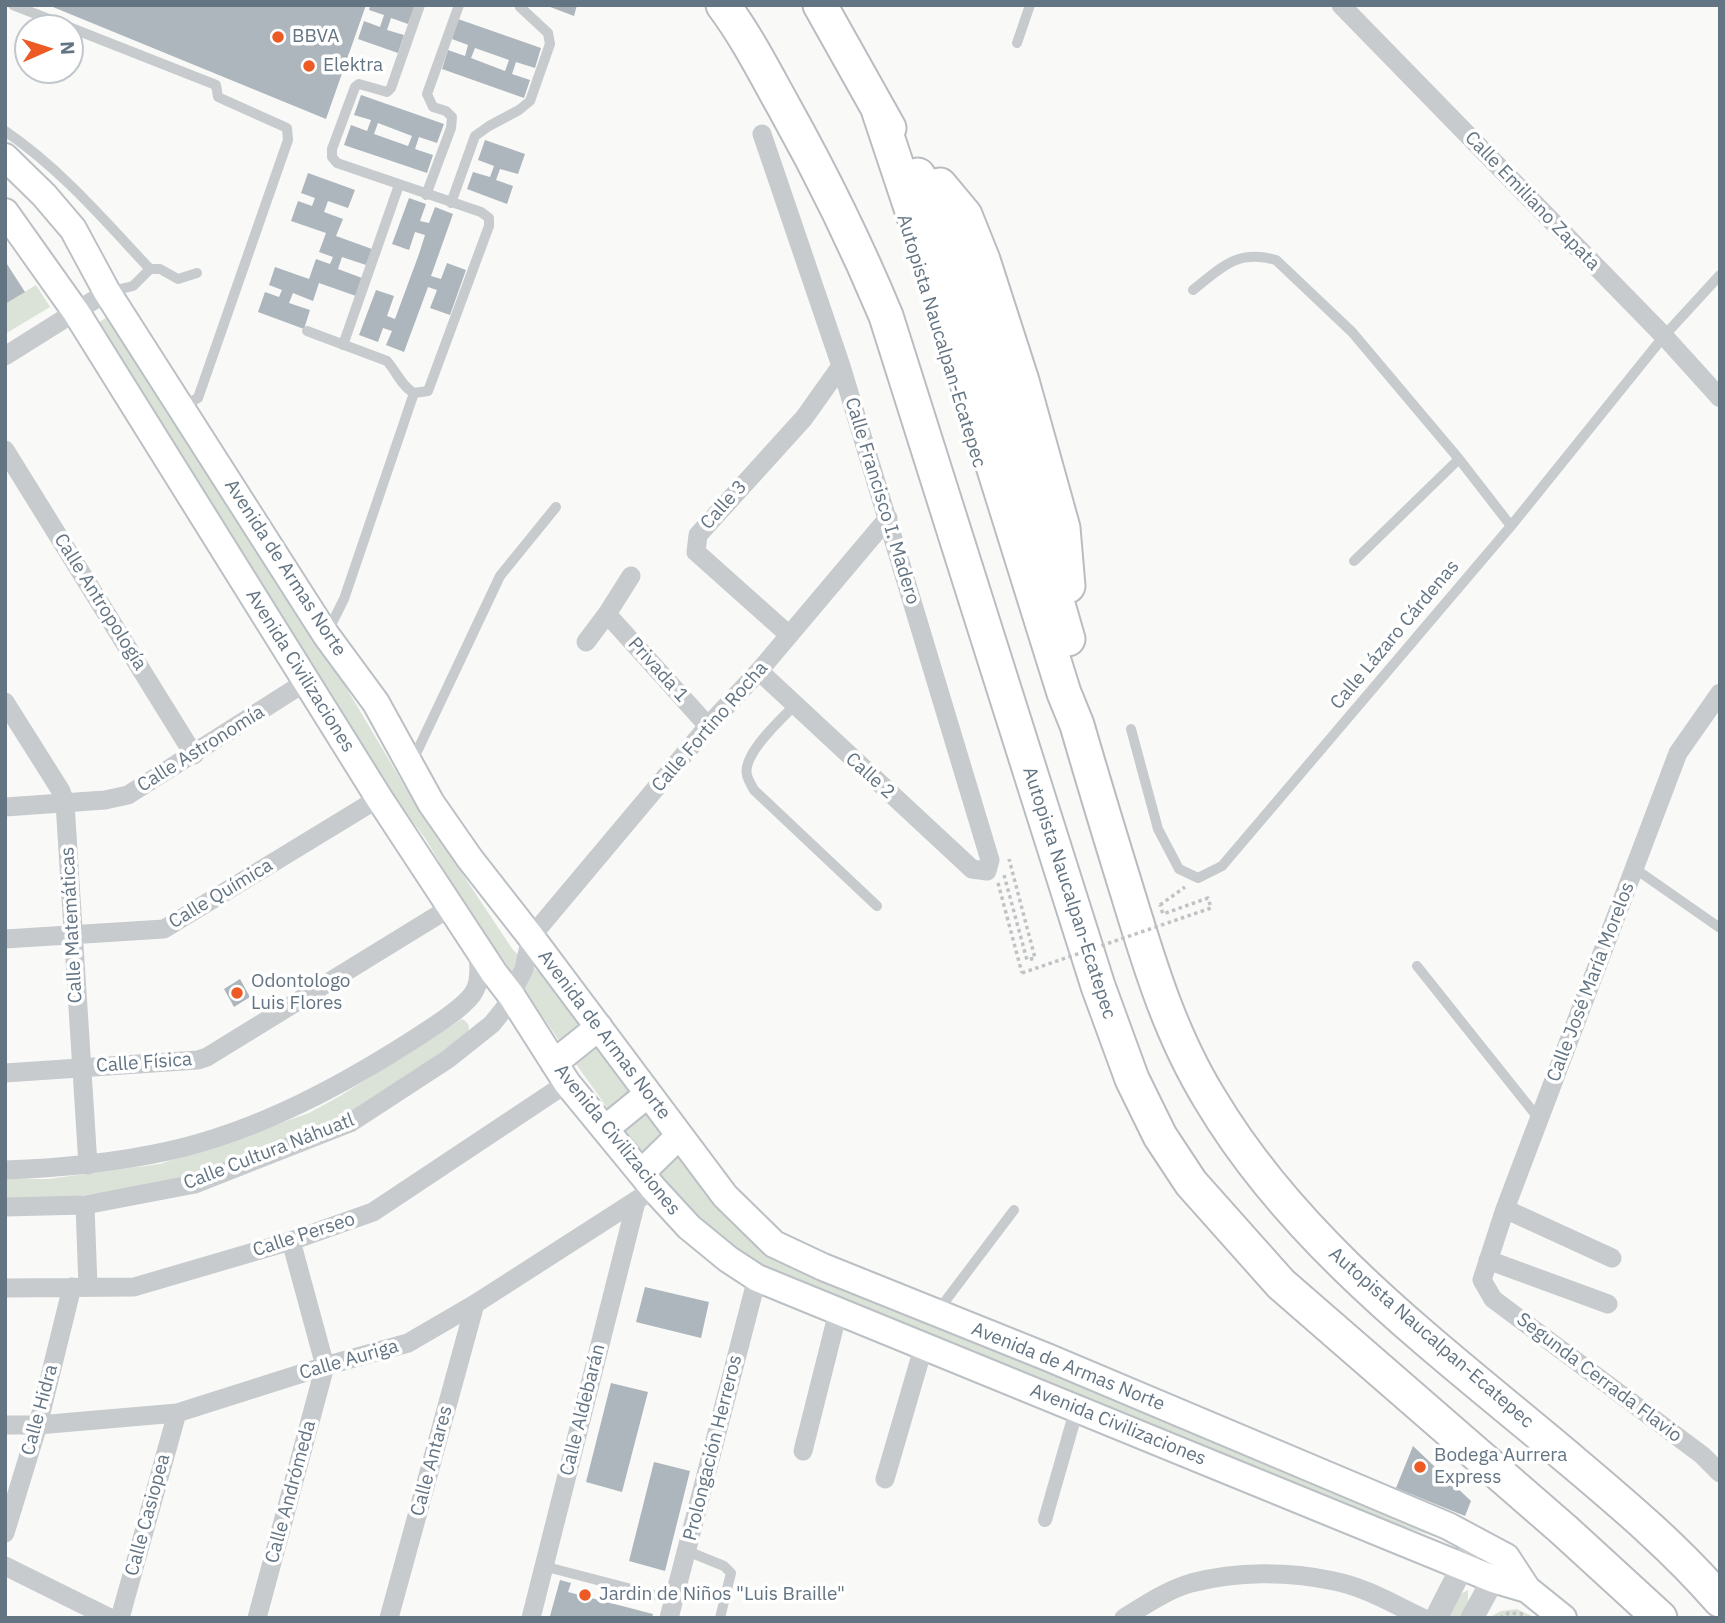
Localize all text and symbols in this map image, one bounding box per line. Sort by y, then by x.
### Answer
north arrow [14,14,84,84]
place label: BBVA [292,26,339,48]
marker: BBVA [270,29,286,45]
text: N [56,40,80,55]
place label: Elektra [323,55,383,77]
marker: Elektra [301,58,317,74]
street label: Calle Emiliano Zapata [1460,127,1604,275]
street label: Autopista Naucalpan-Ecatepec [892,212,990,470]
street label: Calle Francisco I. Madero [840,395,924,607]
street label: Avenida de Armas Norte [219,475,351,661]
street label: Calle 3 [696,476,752,534]
street label: Calle Antropología [49,530,151,674]
street label: Calle Lázaro Cárdenas [1326,556,1464,714]
street label: Avenida Civilizaciones [241,585,359,757]
street label: Privada 1 [623,633,693,707]
street label: Calle Fortino Rocha [647,657,773,797]
street label: Calle Astronomía [133,701,269,797]
street label: Calle 2 [841,748,899,804]
street label: Autopista Naucalpan-Ecatepec [1017,764,1121,1022]
street label: Calle Matemáticas [57,846,87,1004]
street label: Calle Química [165,854,277,934]
street label: Calle José María Morelos [1542,879,1640,1085]
street label: Avenida de Armas Norte [533,946,675,1124]
place label: Odontologo Luis Flores [251,971,351,1015]
marker: Odontologo Luis Flores [229,985,245,1001]
street label: Calle Física [95,1048,193,1078]
street label: Avenida Civilizaciones [549,1060,685,1220]
street label: Calle Cultura Náhuatl [180,1109,358,1195]
street label: Calle Perseo [250,1208,358,1262]
street label: Autopista Naucalpan-Ecatepec [1324,1243,1538,1433]
street label: Segunda Cerrada Flavio [1512,1308,1686,1448]
street label: Avenida de Armas Norte [968,1318,1168,1416]
street label: Calle Auriga [297,1335,401,1385]
street label: Calle Aldebarán [556,1342,610,1478]
street label: Prolongación Herreros [679,1353,747,1543]
street label: Calle Hidra [17,1362,63,1458]
street label: Avenida Civilizaciones [1027,1379,1209,1471]
street label: Calle Antares [406,1403,458,1519]
street label: Calle Andrómeda [261,1418,321,1566]
place label: Bodega Aurrera Express [1434,1445,1567,1489]
street label: Calle Casiopea [121,1452,175,1578]
marker: Bodega Aurrera Express [1412,1459,1428,1475]
place label: Jardin de Niños "Luis Braille" [599,1584,845,1606]
marker: Jardin de Niños "Luis Braille" [577,1587,593,1603]

